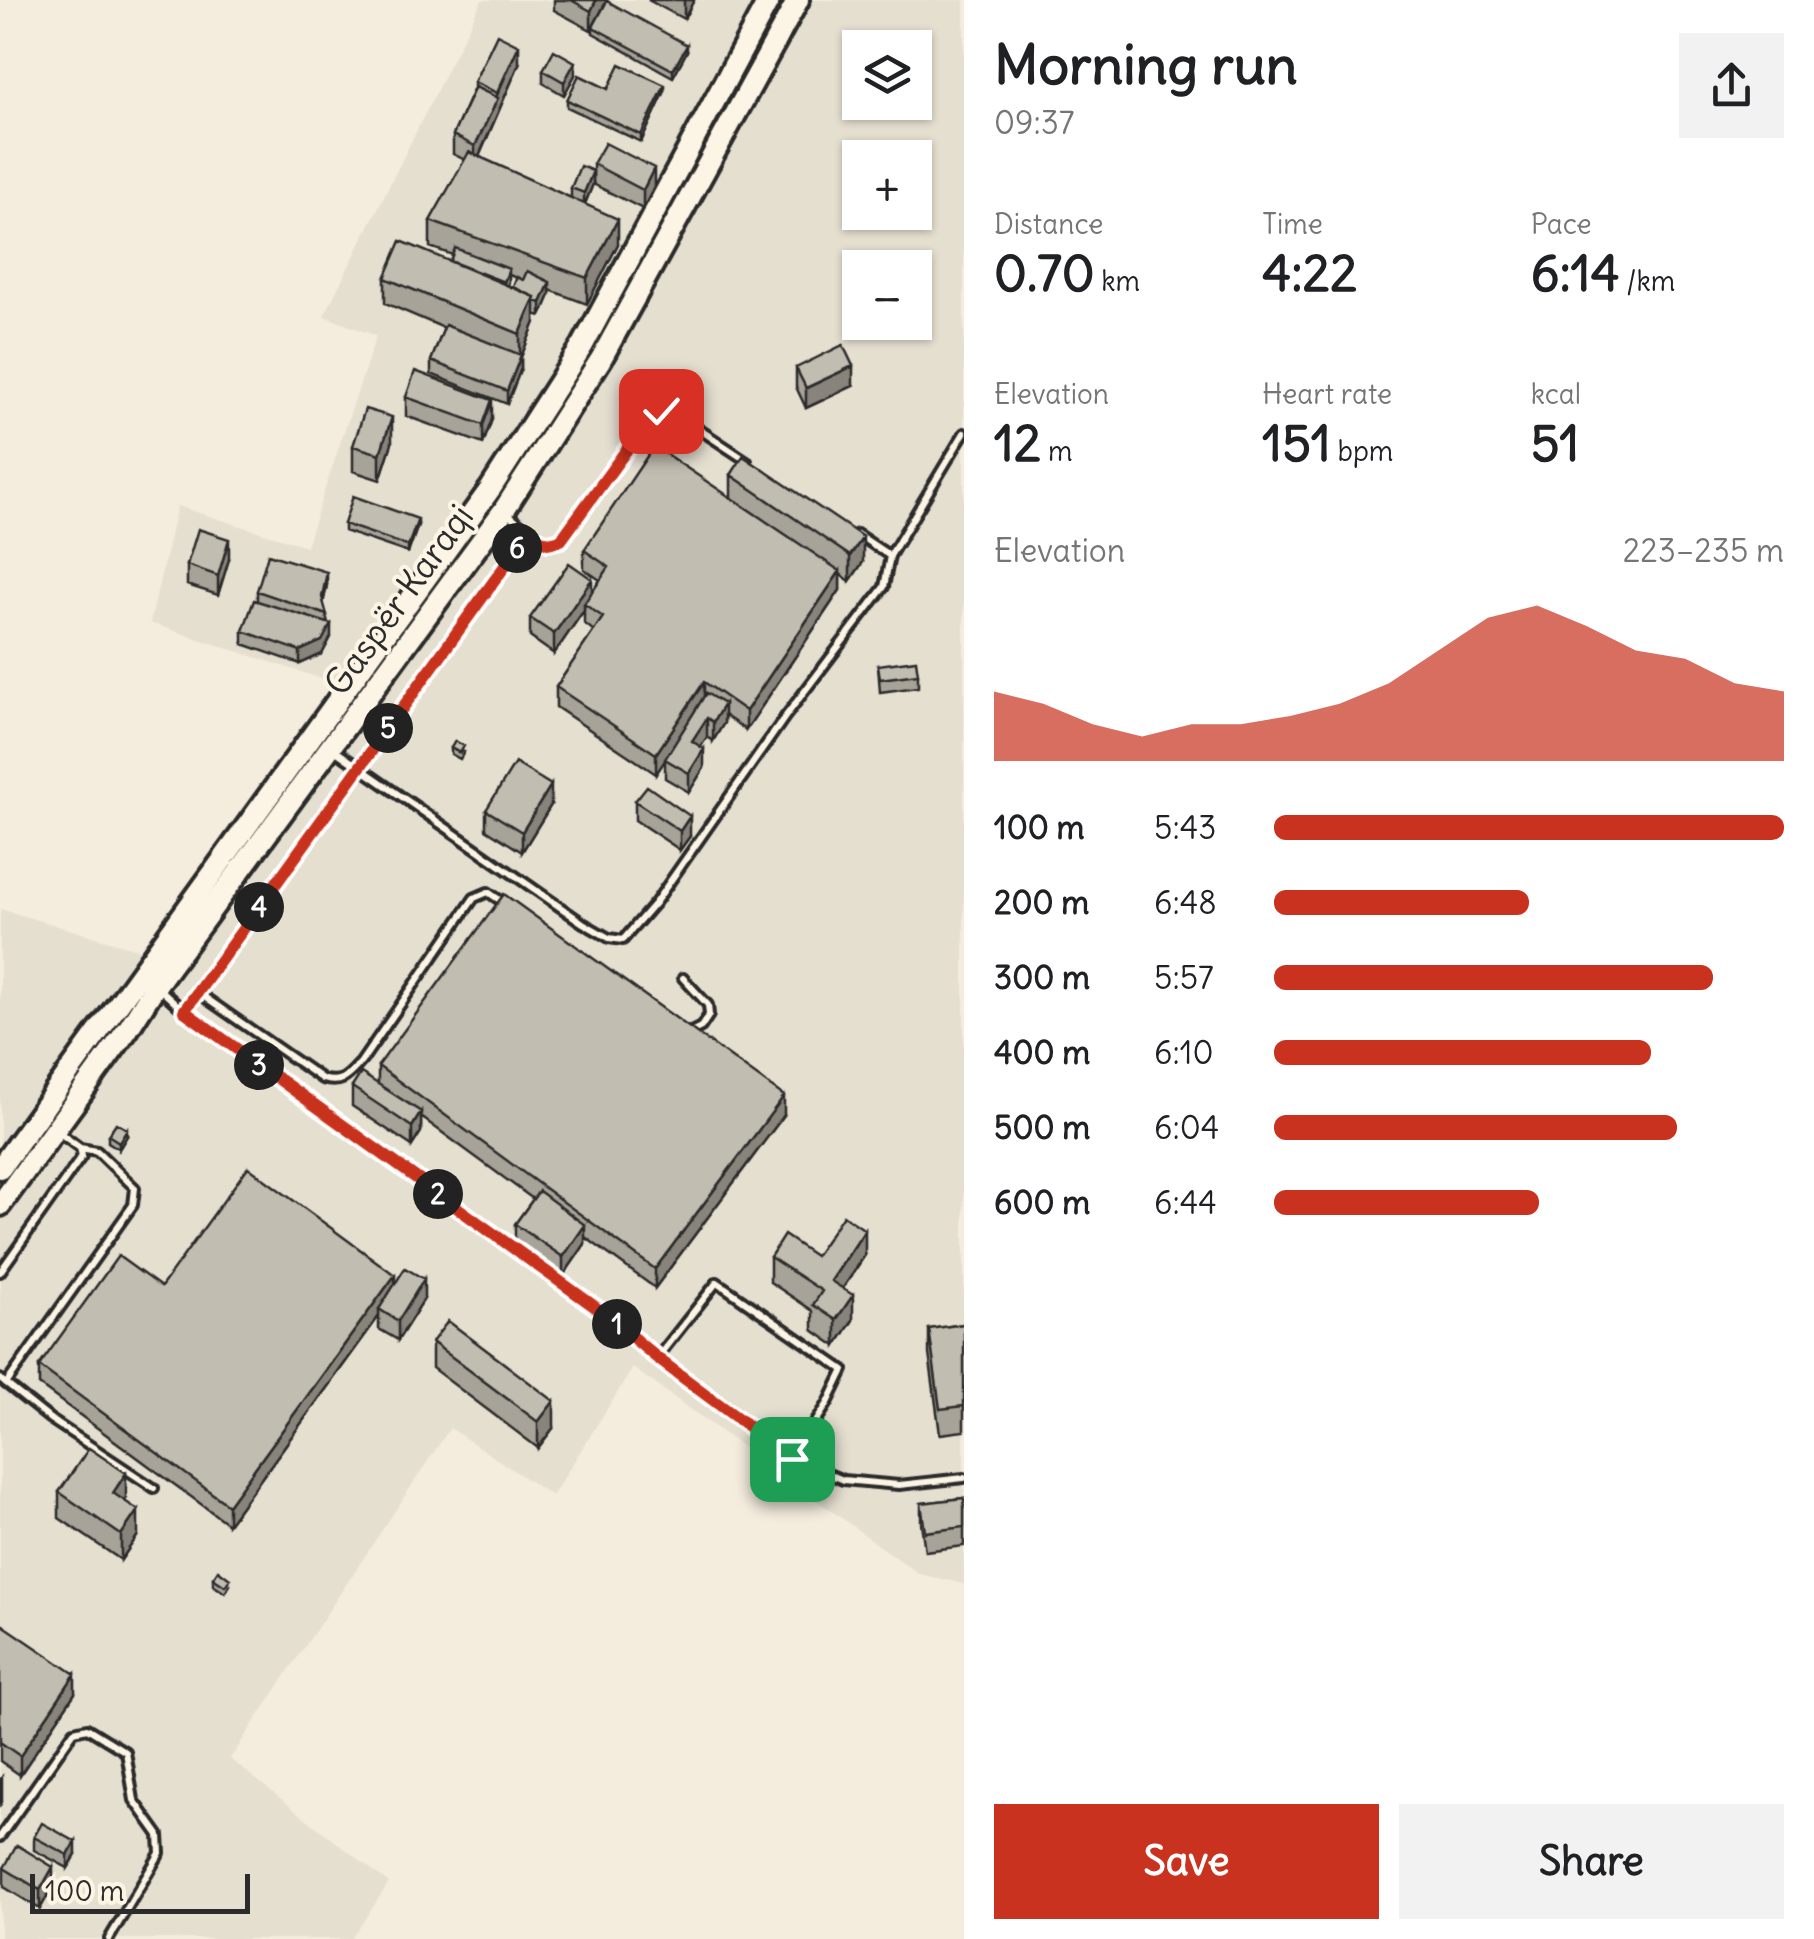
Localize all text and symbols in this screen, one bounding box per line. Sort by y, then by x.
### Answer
map controls [842,30,932,340]
button: layers [842,30,932,120]
text: Morning run [994,30,1298,99]
button: share [1679,33,1784,138]
text: 09:37 [994,102,1075,143]
button: + [842,140,932,230]
text: Distance [994,206,1103,242]
text: Time [1262,206,1323,242]
text: Pace [1531,206,1592,242]
text: 0.70 [994,242,1095,305]
text: 4:22 [1262,242,1357,305]
text: 6:14 [1531,242,1620,305]
button: − [842,250,932,340]
text: km [1095,263,1140,299]
text: /km [1620,263,1675,299]
pin [619,369,704,454]
text: Elevation [994,376,1109,412]
text: Heart rate [1262,376,1392,412]
text: kcal [1531,376,1581,412]
icon: check [634,384,689,439]
text: 12 [994,412,1041,475]
text: 151 [1262,412,1331,475]
text: 51 [1531,412,1579,475]
text: m [1041,433,1072,469]
text: bpm [1331,433,1393,469]
street label: Gaspër Karaqi [314,495,482,703]
pin: 6 [492,523,542,573]
text: 6 [509,530,525,566]
text: Elevation [994,530,1125,571]
text: 223–235 m [1623,530,1784,571]
pin: 5 [363,703,413,753]
text: 5 [380,710,396,746]
text: 100 m [994,807,1085,848]
text: 5:43 [1154,807,1216,848]
pin: 4 [234,882,284,932]
text: 200 m [994,882,1089,923]
text: 6:48 [1154,882,1217,923]
text: 4 [251,889,267,925]
text: 300 m [994,957,1090,998]
text: 5:57 [1154,957,1214,998]
text: 400 m [994,1032,1090,1073]
text: 6:10 [1154,1032,1213,1073]
pin: 3 [234,1040,284,1090]
text: 3 [251,1047,267,1083]
text: 500 m [994,1107,1090,1148]
text: 6:04 [1154,1107,1219,1148]
pin: 2 [413,1169,463,1219]
text: 2 [430,1176,446,1212]
text: 600 m [994,1182,1090,1223]
text: 6:44 [1154,1182,1217,1223]
pin: 1 [592,1299,642,1349]
text: 1 [611,1306,623,1342]
pin [750,1417,835,1502]
icon: arrive [765,1432,820,1487]
button: Save [994,1804,1379,1919]
button: Share [1399,1804,1784,1919]
scale bar [30,1869,250,1914]
text: 100 m [45,1873,124,1909]

